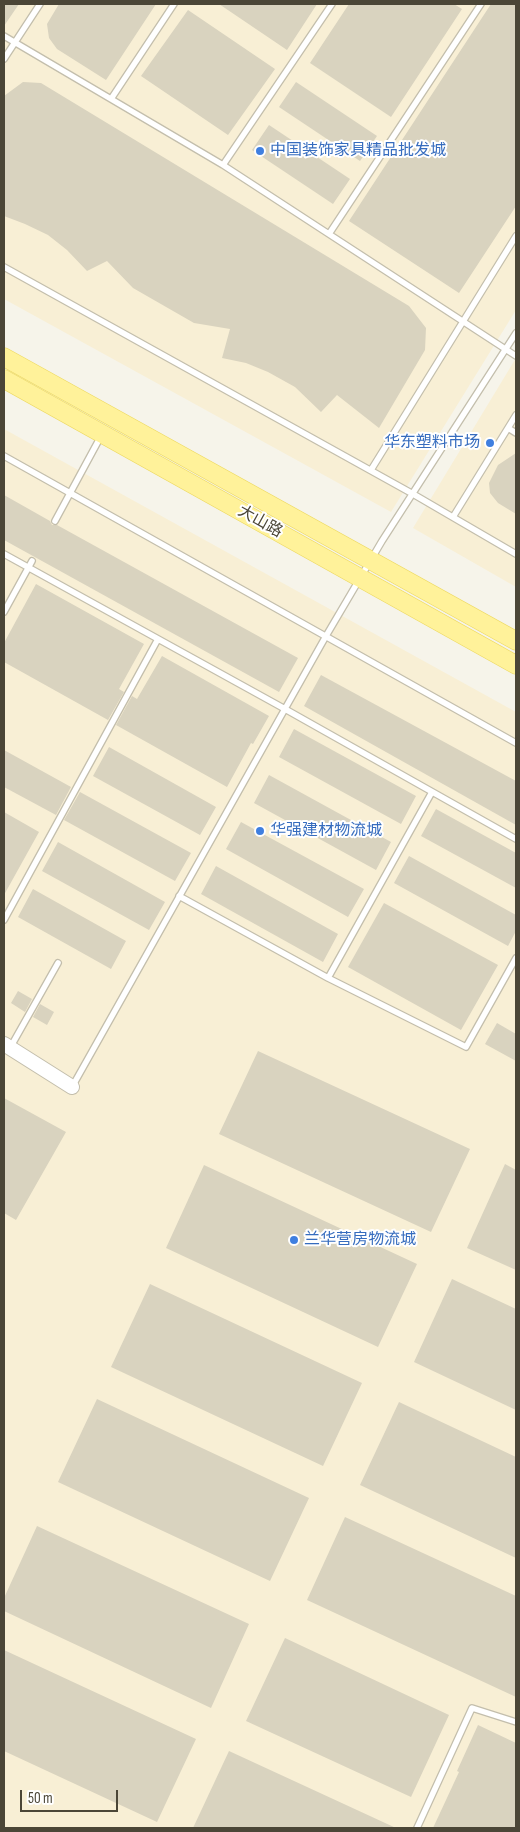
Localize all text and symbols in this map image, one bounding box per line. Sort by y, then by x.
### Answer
place label: 中国装饰家具精品批发城 [270,141,446,161]
marker: 中国装饰家具精品批发城 [254,145,266,157]
place label: 华东塑料市场 [384,433,480,453]
marker: 华东塑料市场 [484,437,496,449]
street label: 大山路 [234,502,286,542]
place label: 华强建材物流城 [270,821,382,841]
marker: 华强建材物流城 [254,825,266,837]
place label: 兰华营房物流城 [304,1230,416,1250]
marker: 兰华营房物流城 [288,1234,300,1246]
scale bar [22,1780,120,1812]
text: 50 m [28,1789,53,1808]

